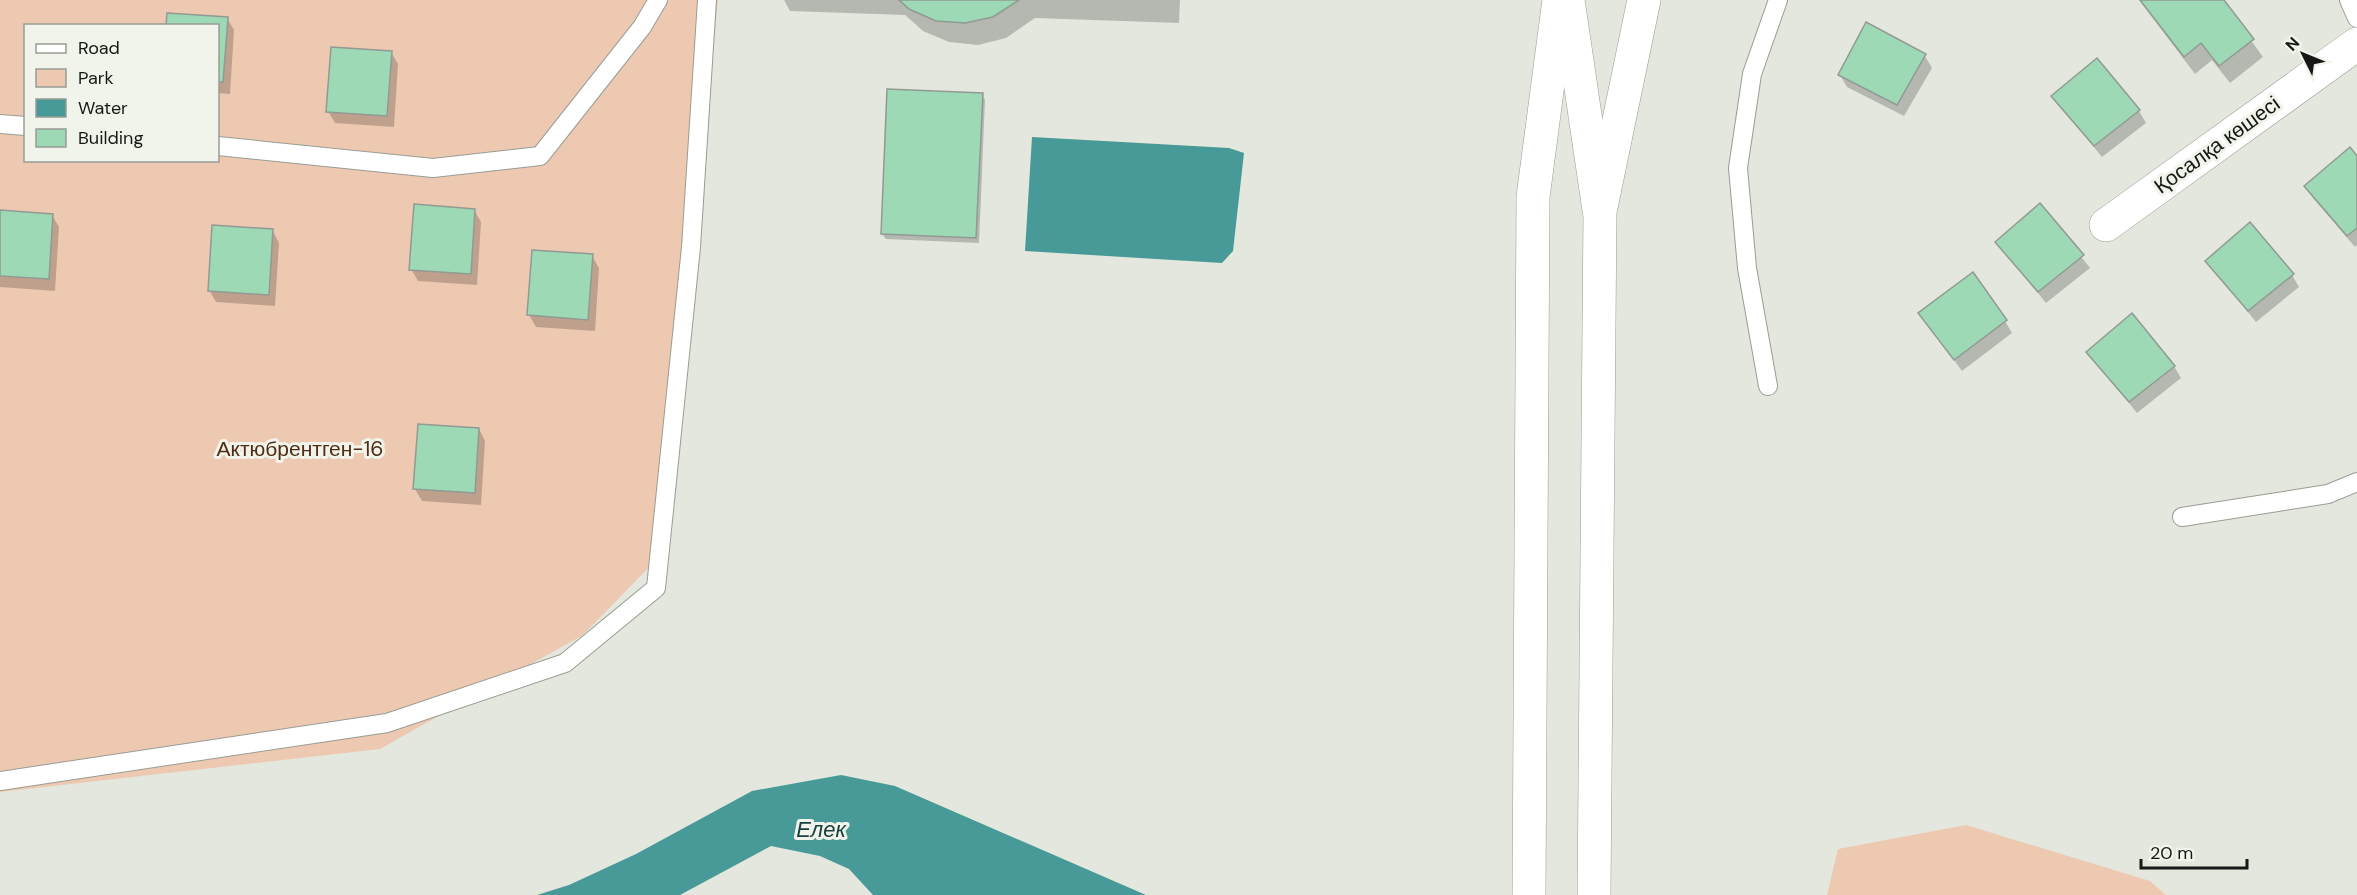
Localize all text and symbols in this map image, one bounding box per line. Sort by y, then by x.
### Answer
legend [24,24,219,162]
north arrow [2273,24,2333,84]
text: N [2281,33,2304,56]
text: Road [78,36,120,60]
text: Park [78,66,114,90]
street label: Қосалқа көшесі [2148,90,2286,200]
text: Water [78,96,128,120]
text: Building [78,126,143,150]
park label: Актюбрентген-16 [217,435,383,463]
water label: Елек [796,815,847,844]
scale bar [2141,832,2248,870]
text: 20 m [2150,841,2193,865]

